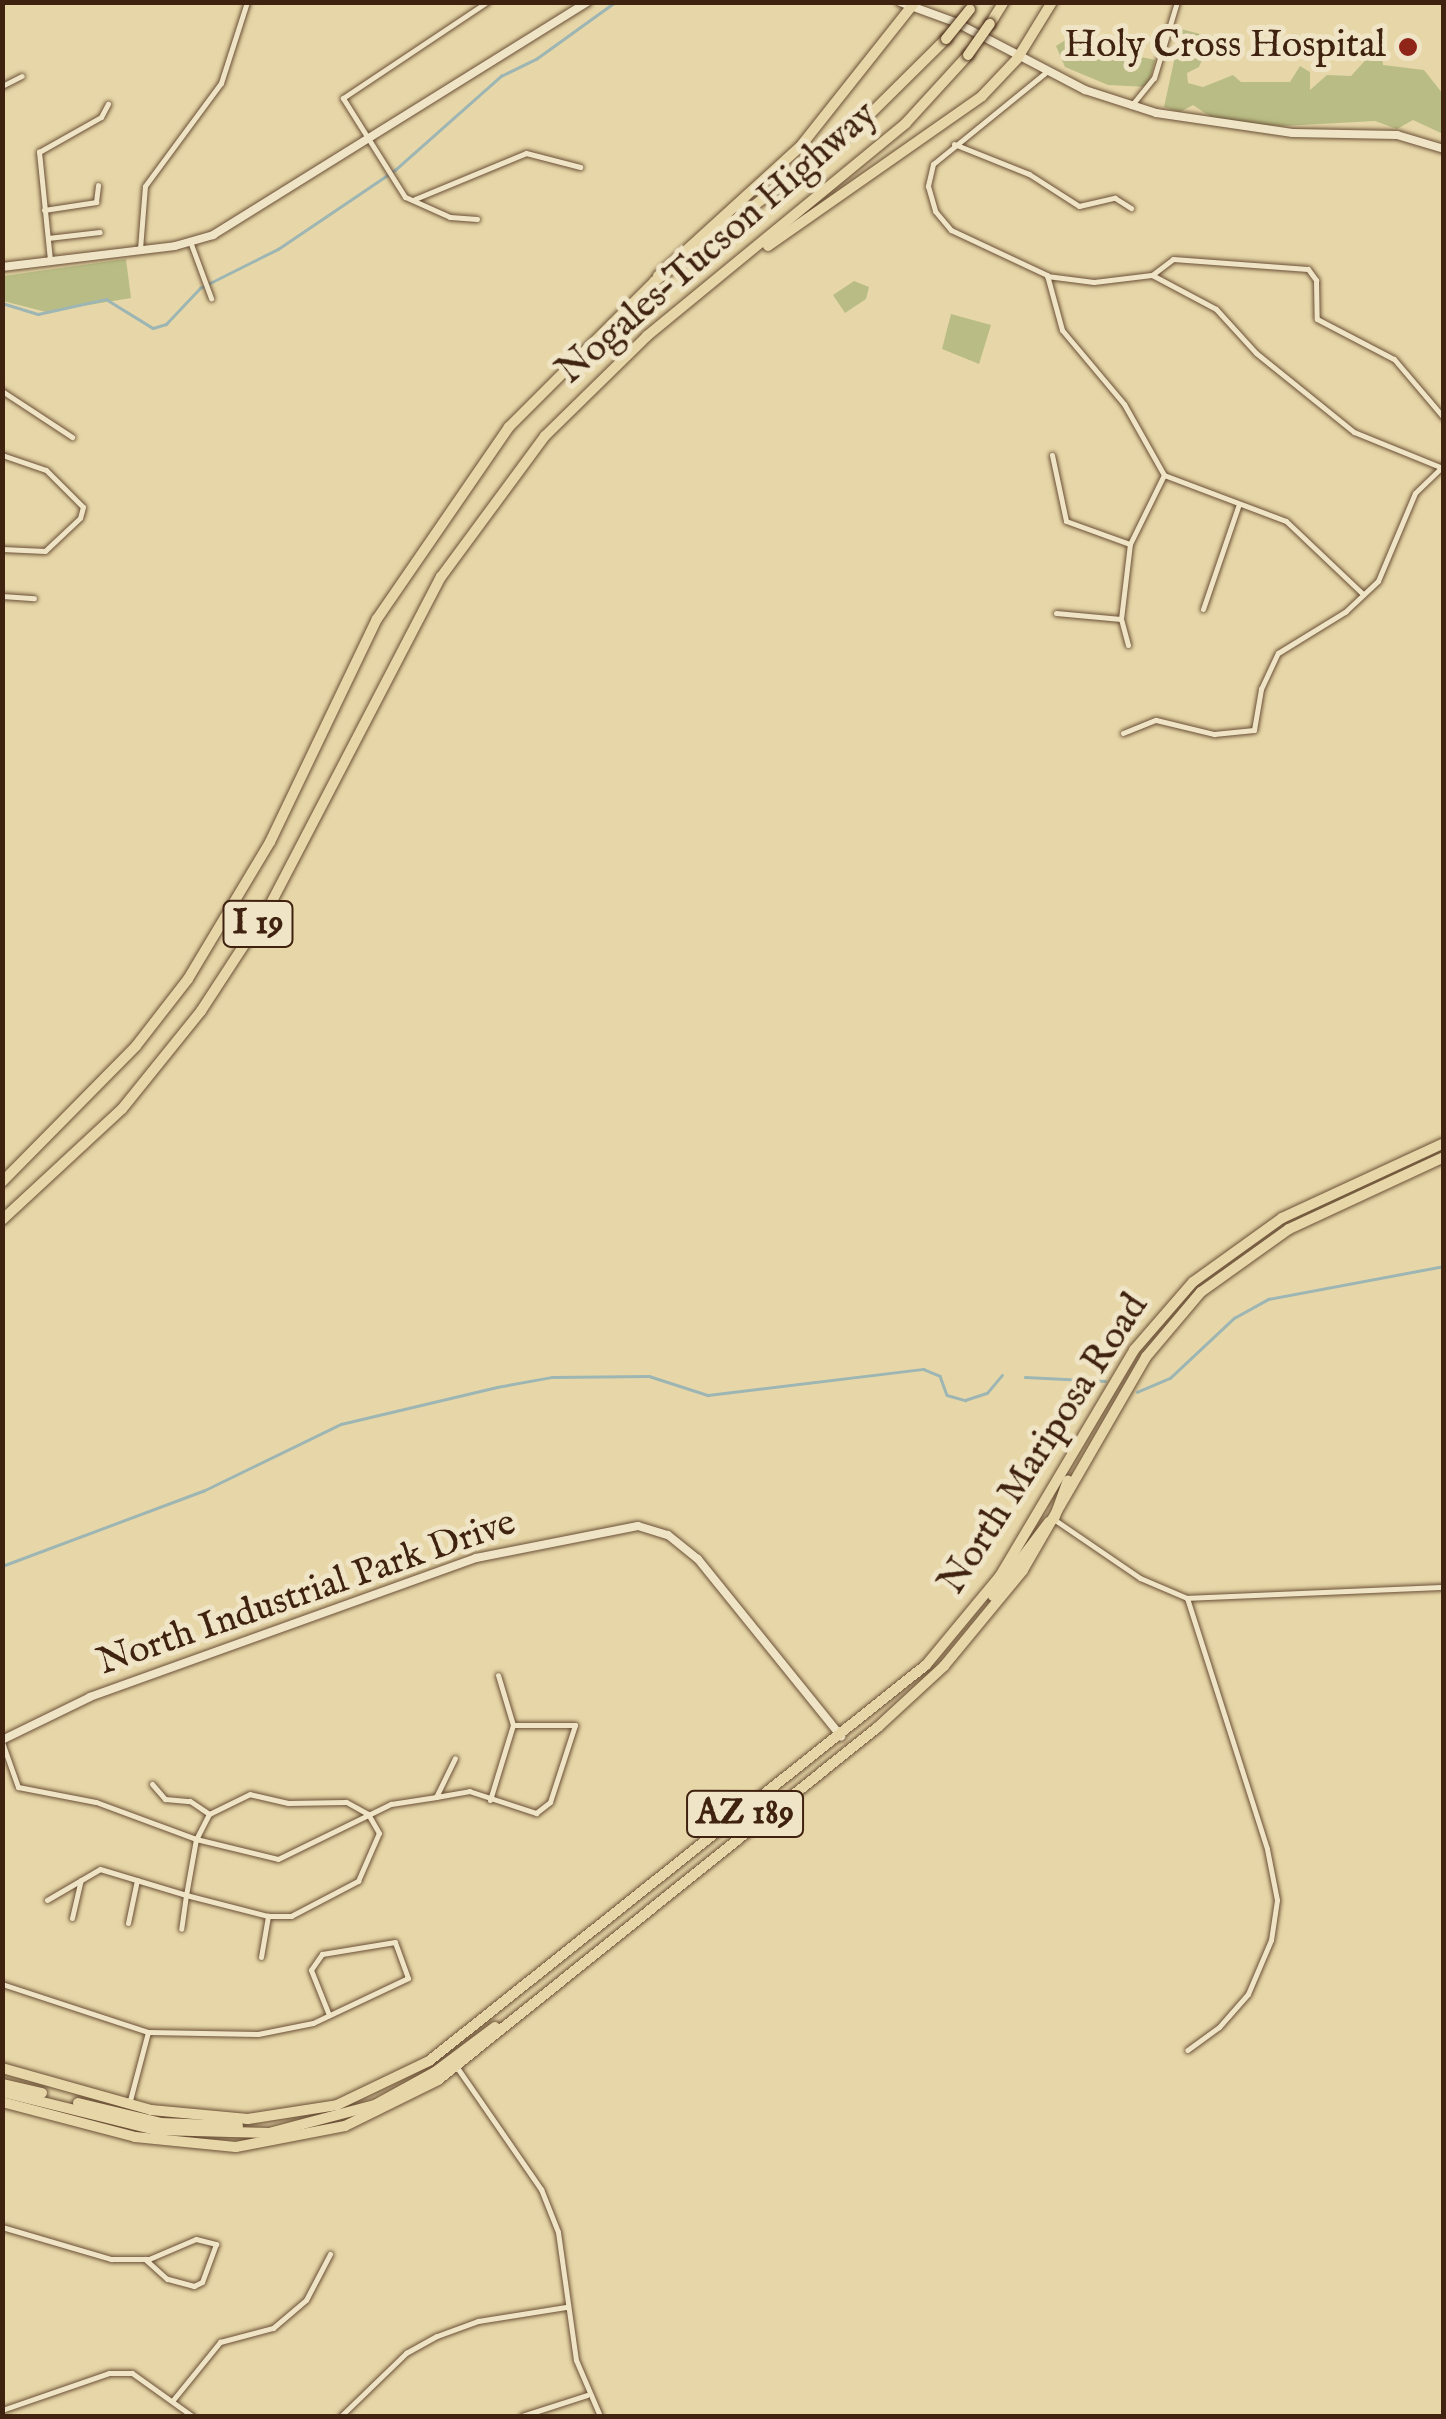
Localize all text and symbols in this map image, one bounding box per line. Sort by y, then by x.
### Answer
place label: Holy Cross Hospital [1064,24,1386,70]
marker: Holy Cross Hospital [1395,34,1421,60]
street label: Nogales–Tucson Highway [549,93,887,395]
road number: I 19 [220,894,296,954]
street label: North Mariposa Road [931,1286,1159,1604]
street label: North Industrial Park Drive [92,1501,522,1687]
road number: AZ 189 [685,1784,805,1844]

